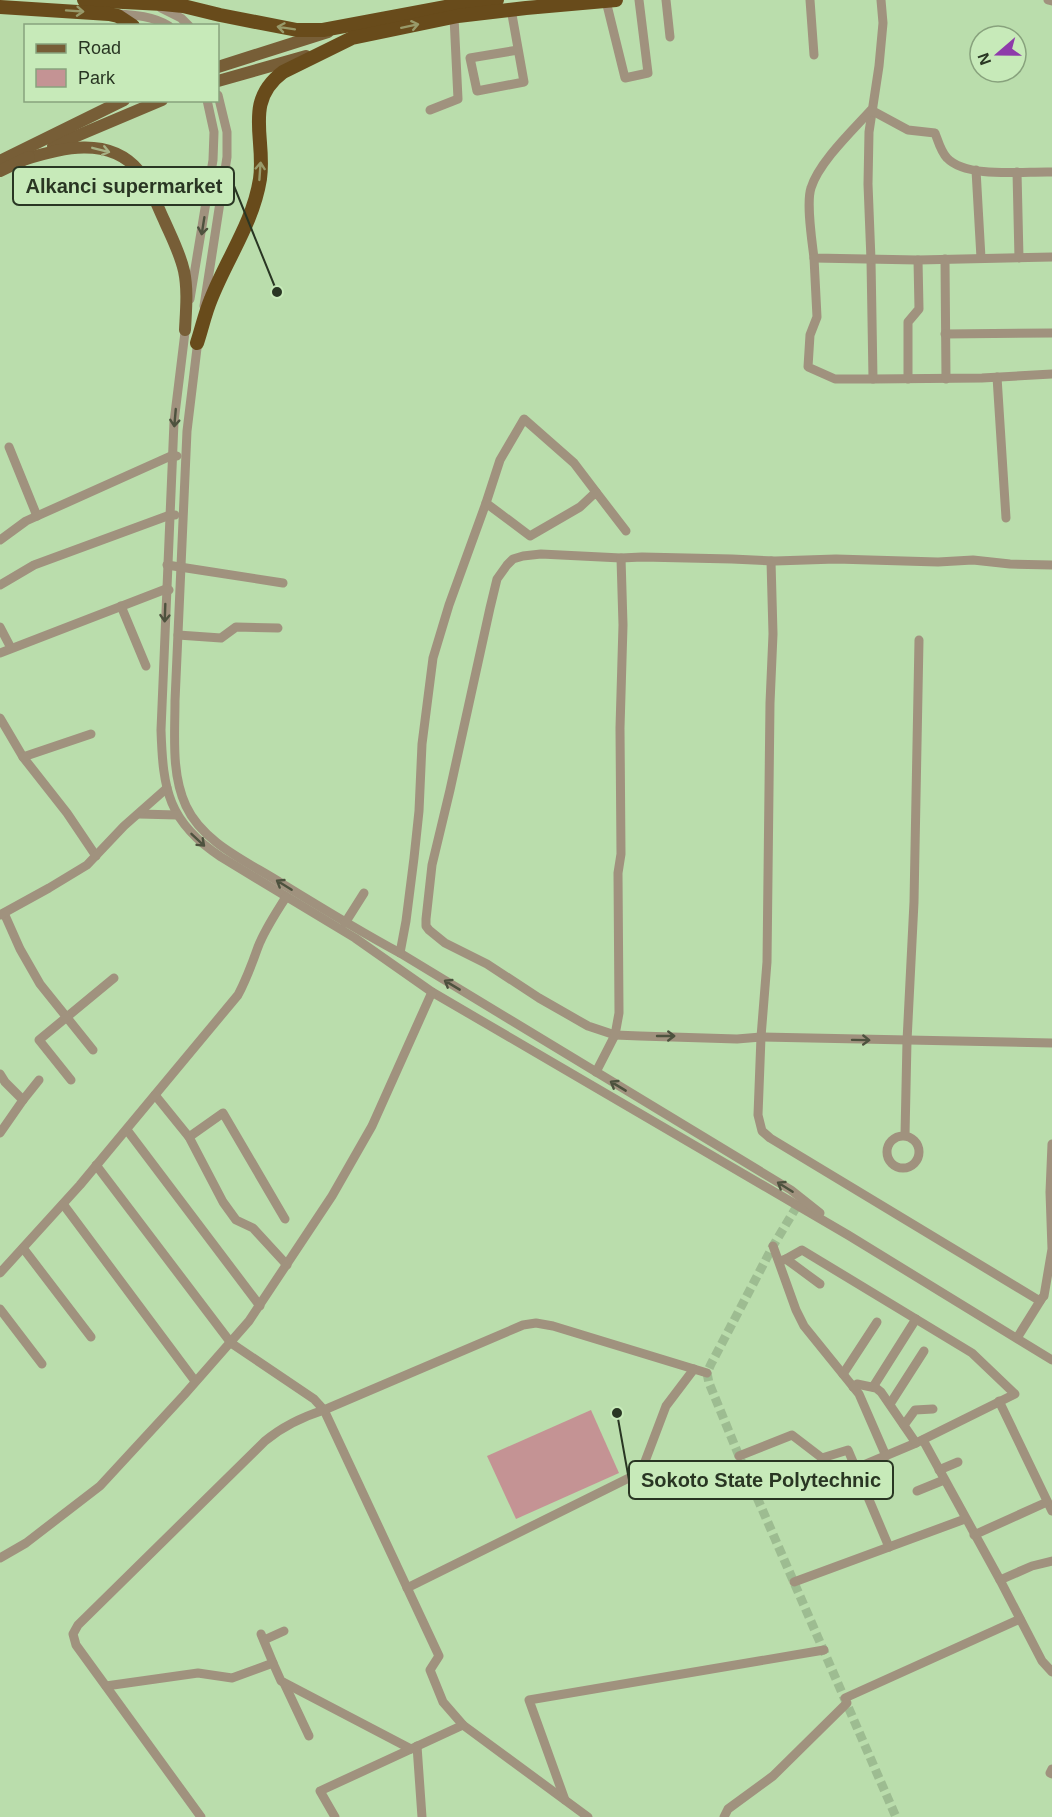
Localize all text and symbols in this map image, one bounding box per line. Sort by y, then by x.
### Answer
one-way arrow [65,6,85,17]
one-way arrow [399,20,419,31]
one-way arrow [276,22,296,33]
legend [24,24,219,102]
north arrow [968,24,1028,84]
text: Road [78,38,121,58]
text: N [974,51,994,67]
text: Park [78,68,116,88]
one-way arrow [91,145,110,156]
one-way arrow [255,161,266,181]
callout: Alkanci supermarket [13,167,234,205]
text: Alkanci supermarket [26,175,223,197]
one-way arrow [197,215,208,235]
one-way arrow [169,408,180,428]
one-way arrow [159,603,170,623]
one-way arrow [190,833,205,847]
one-way arrow [276,879,293,891]
one-way arrow [444,978,461,990]
one-way arrow [656,1031,676,1042]
one-way arrow [851,1034,871,1045]
one-way arrow [610,1080,627,1092]
one-way arrow [777,1181,794,1193]
callout: Sokoto State Polytechnic [629,1461,893,1499]
text: Sokoto State Polytechnic [641,1469,881,1491]

